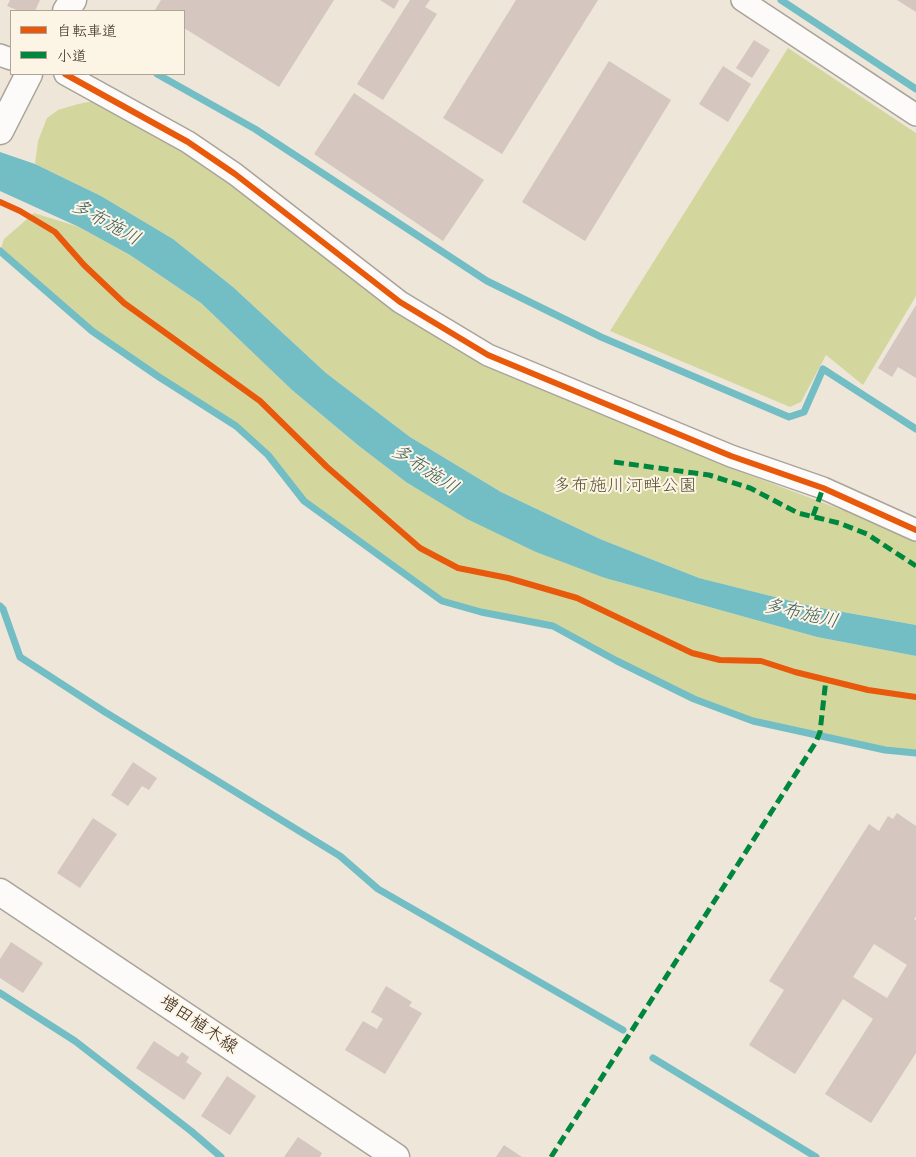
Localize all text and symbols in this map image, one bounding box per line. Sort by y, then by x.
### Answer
legend [10,10,185,75]
text: 自転車道 [57,20,117,40]
text: 小道 [57,45,87,65]
water label: 多布施川 [67,194,145,250]
water label: 多布施川 [387,439,463,499]
park label: 多布施川河畔公園 [553,474,697,496]
water label: 多布施川 [761,593,841,633]
street label: 増田植木線 [156,990,242,1058]

